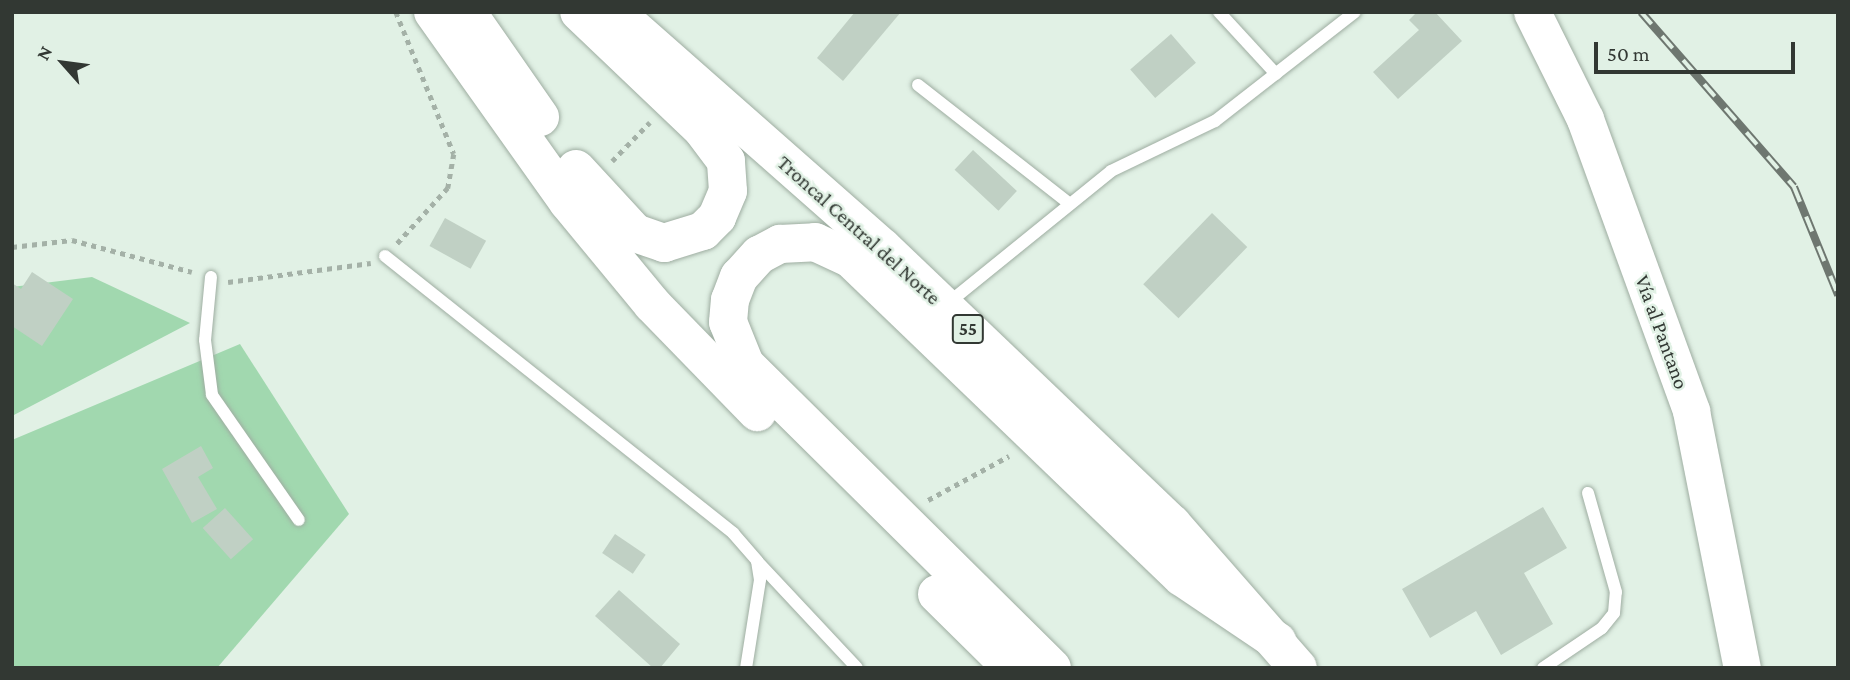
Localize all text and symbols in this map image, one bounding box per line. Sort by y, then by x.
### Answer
north arrow [28,28,98,98]
scale bar [1598,28,1799,72]
text: N [32,42,56,64]
text: 50 m [1607,42,1650,66]
street label: Troncal Central del Norte [772,150,946,310]
street label: Vía al Pantano [1630,272,1694,392]
road number: 55 [950,314,986,344]

